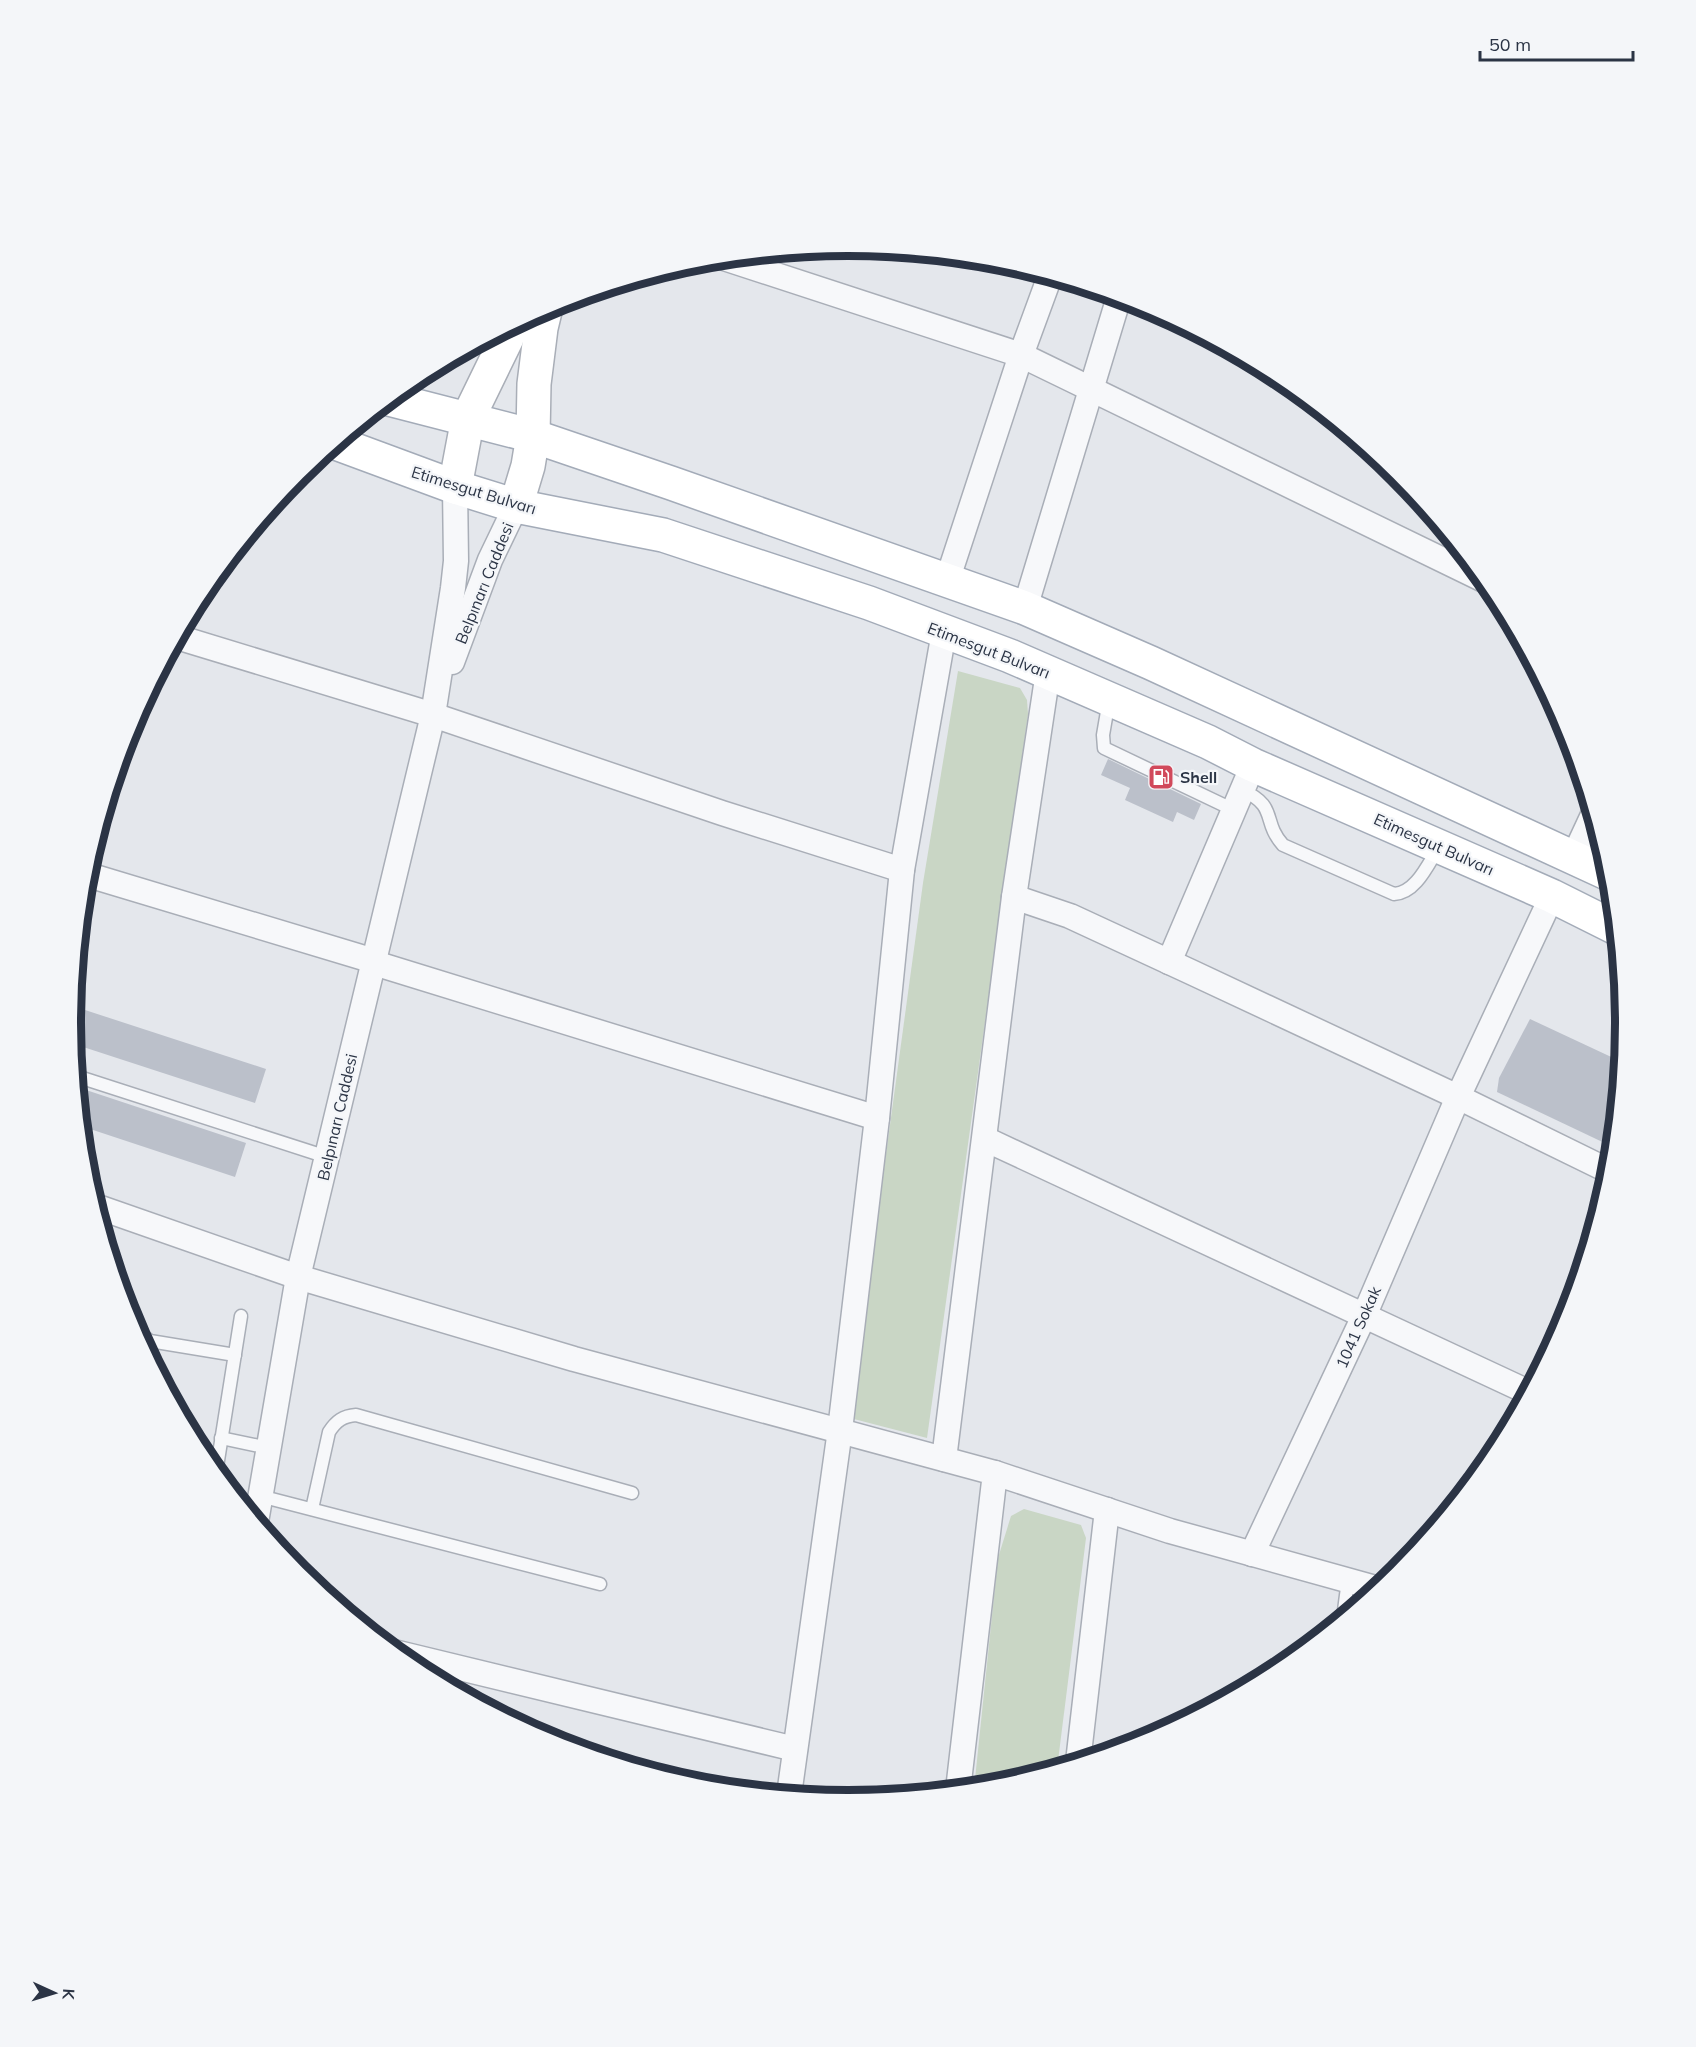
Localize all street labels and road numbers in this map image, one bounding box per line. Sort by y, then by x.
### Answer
street label: Etimesgut Bulvarı [409,461,539,519]
street label: Belpınarı Caddesi [450,519,518,647]
street label: Etimesgut Bulvarı [925,617,1053,683]
street label: Etimesgut Bulvarı [1371,809,1497,879]
street label: Belpınarı Caddesi [313,1052,361,1182]
street label: 1041 Sokak [1331,1282,1385,1371]

